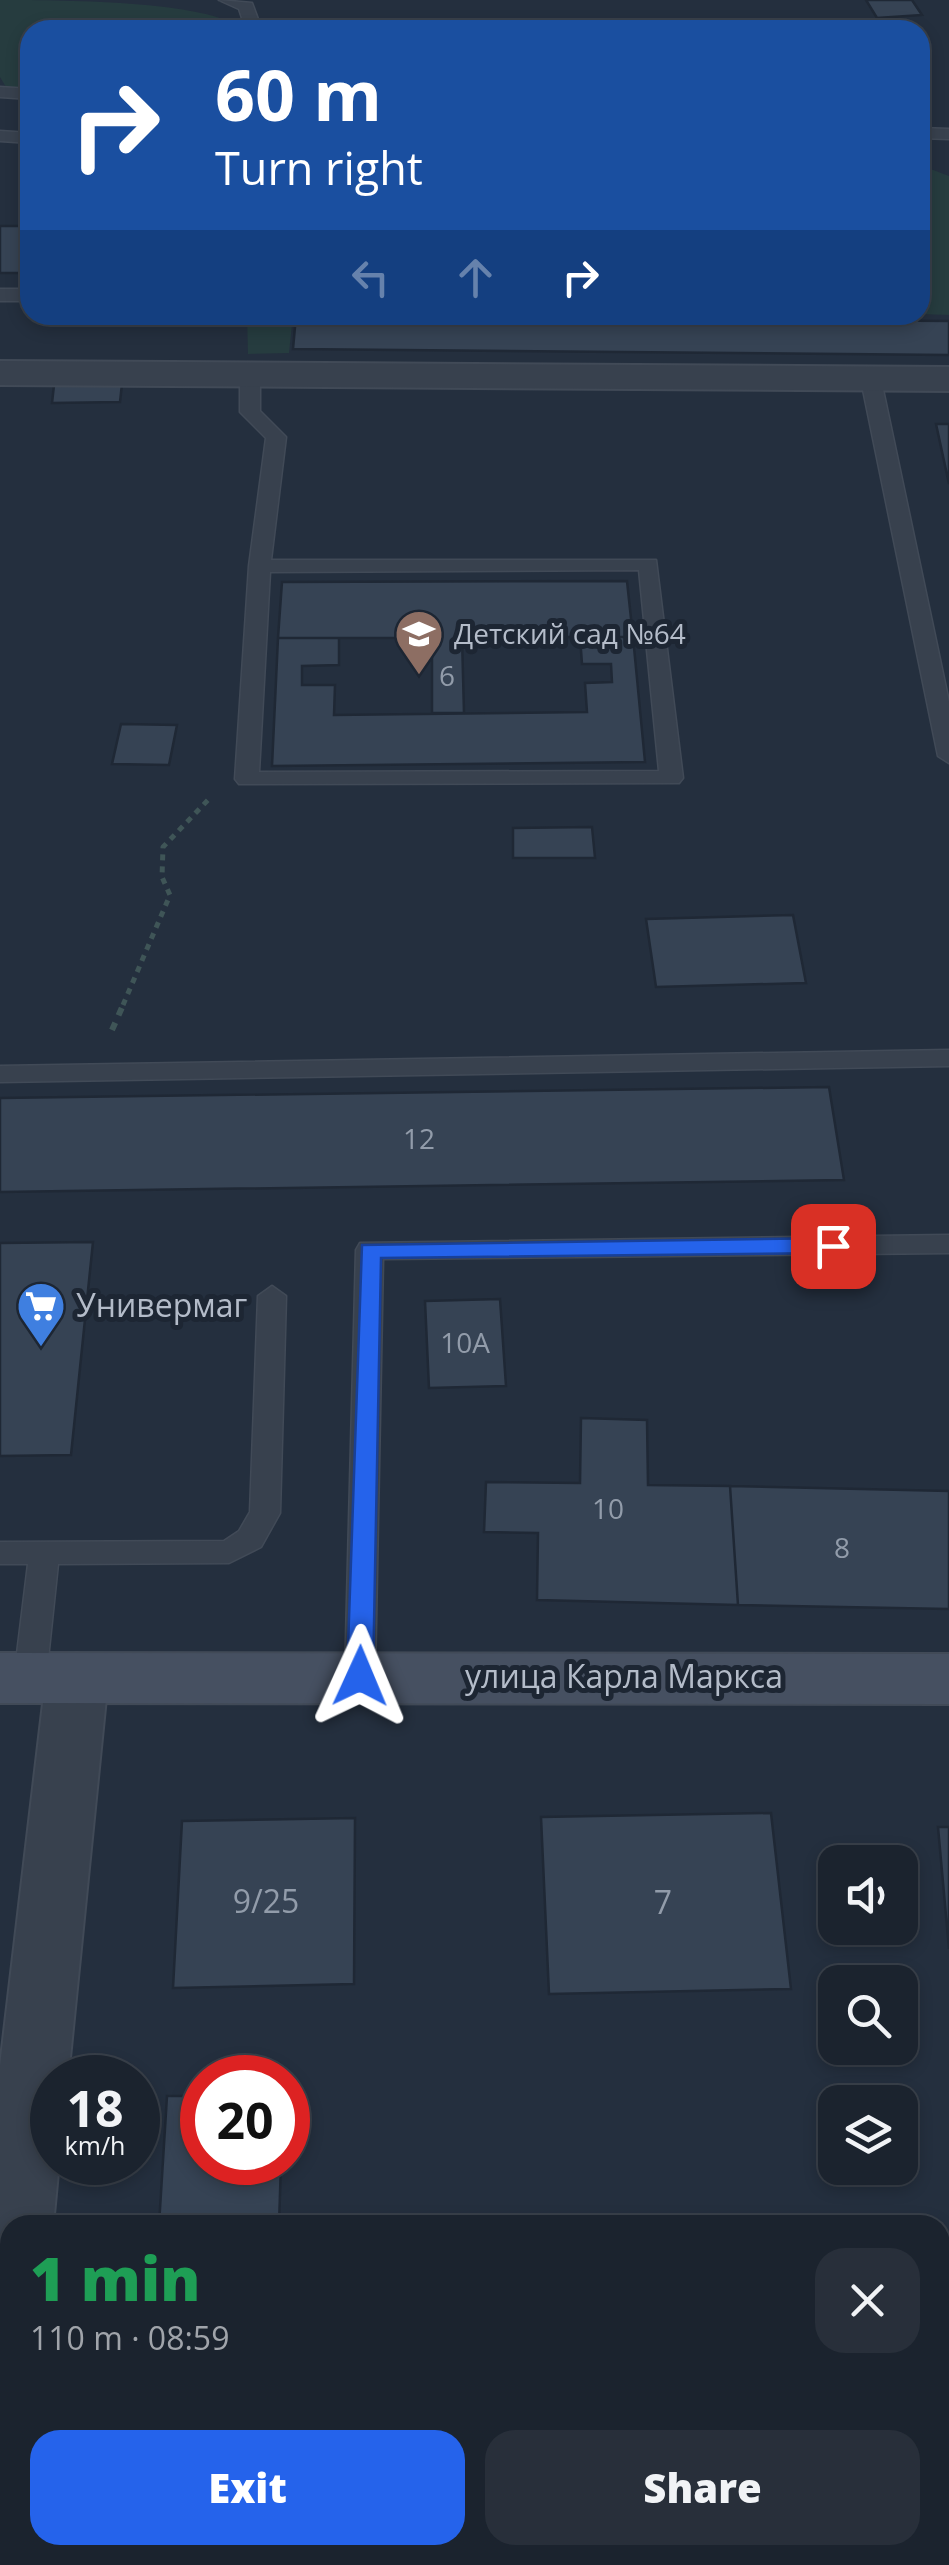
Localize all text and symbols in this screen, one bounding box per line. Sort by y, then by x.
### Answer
text: 60 m [215,46,382,142]
icon: right [50,60,180,190]
text: Turn right [215,137,423,198]
icon: left [343,250,398,305]
icon: ahead [448,250,503,305]
icon: right [553,250,608,305]
school or university icon: Детский сад №64 [393,608,445,676]
place label: Детский сад №64 [454,614,686,652]
house number: 6 [439,656,455,694]
house number: 12 [403,1119,435,1157]
pin [791,1204,876,1289]
icon: arrive [806,1219,861,1274]
supermarket icon: Универмаг [15,1280,67,1348]
place label: Универмаг [76,1283,248,1326]
house number: 10А [440,1323,490,1361]
house number: 10 [592,1489,624,1527]
house number: 8 [834,1528,850,1566]
position arrow [308,1624,412,1728]
street label: улица Карла Маркса [465,1654,783,1697]
map controls [818,1845,918,2185]
button: sound [818,1845,918,1945]
house number: 9/25 [233,1879,299,1922]
house number: 7 [654,1880,672,1923]
button: search [818,1965,918,2065]
speed limit sign: 20 [180,2055,310,2185]
text: 18 [66,2074,124,2142]
button: layers [818,2085,918,2185]
text: km/h [65,2128,125,2162]
text: 1 min [30,2237,200,2319]
button: close [815,2248,920,2353]
text: 110 m · 08:59 [30,2316,229,2359]
button: Exit [30,2430,465,2545]
button: Share [485,2430,920,2545]

